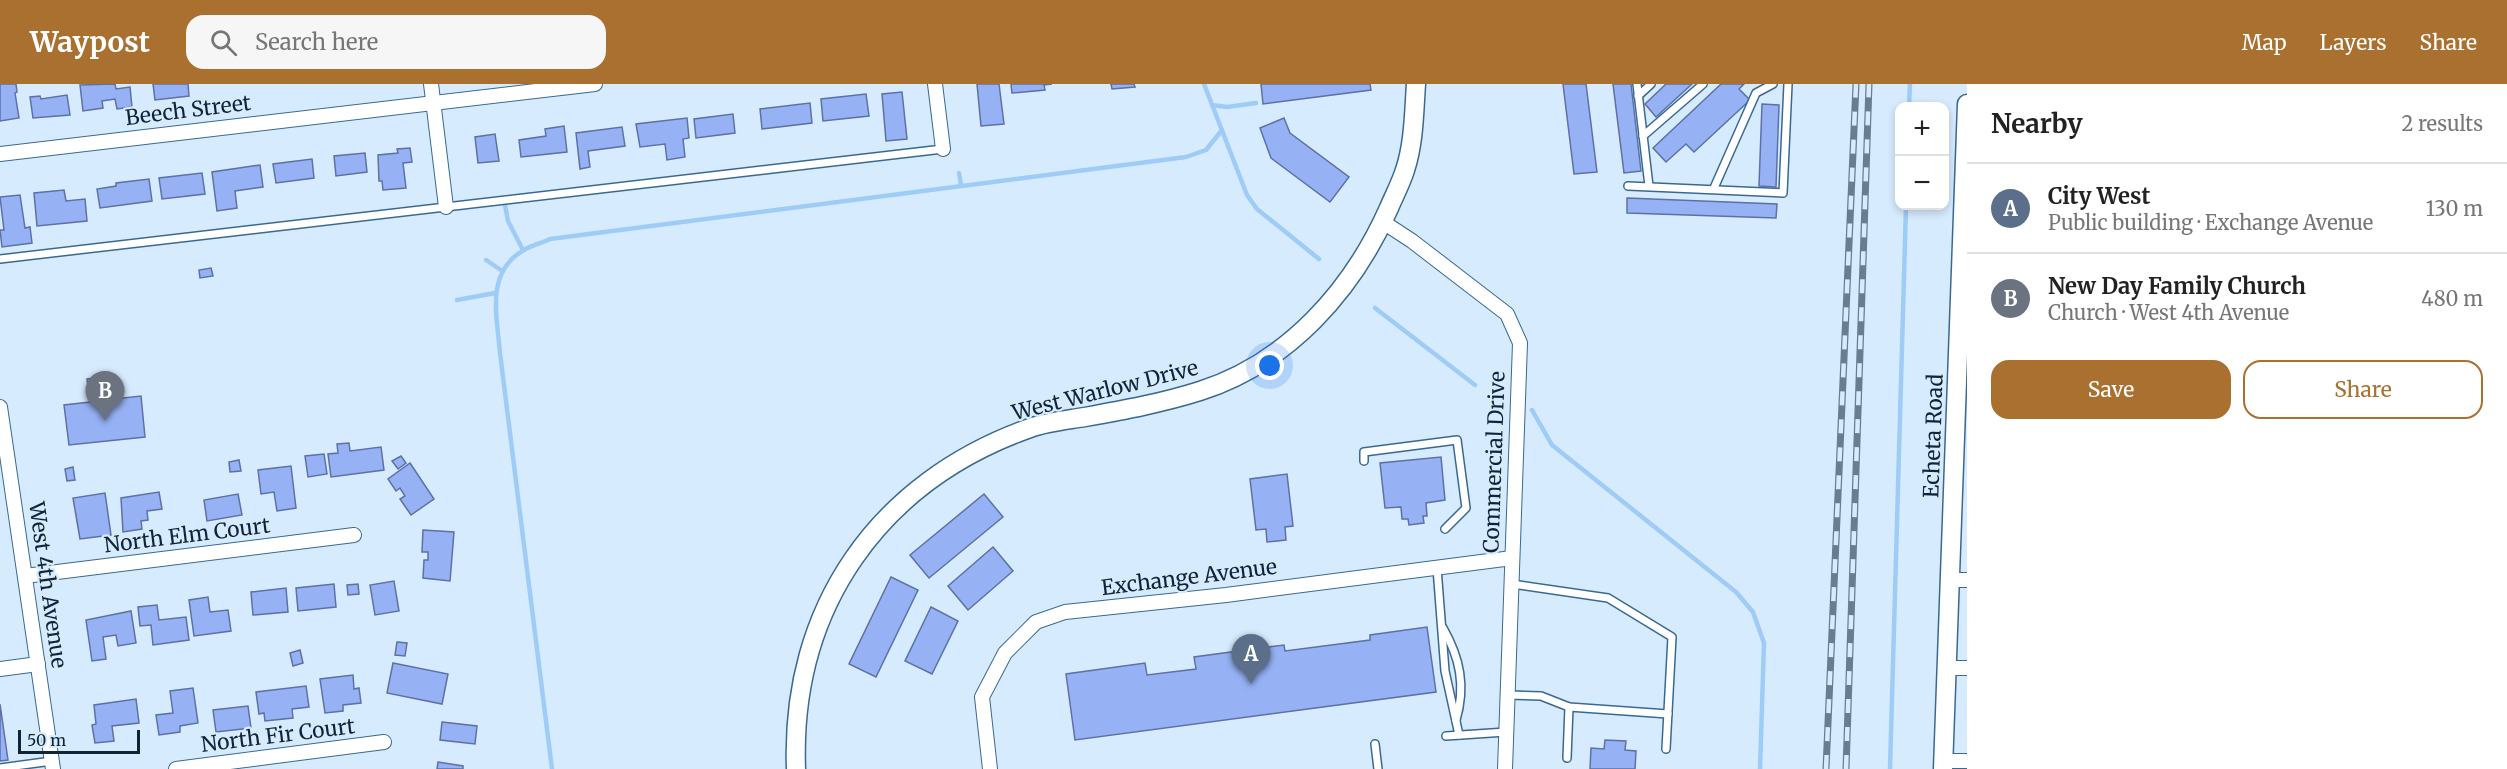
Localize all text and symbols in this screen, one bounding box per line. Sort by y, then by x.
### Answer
search box [186,15,606,69]
text: Waypost [30,24,150,60]
icon: search [207,26,240,59]
text: Search here [255,28,378,56]
text: Map [2242,29,2287,56]
text: Layers [2320,29,2387,56]
text: Share [2420,29,2477,56]
street label: Beech Street [124,89,252,131]
map controls [1895,102,1949,210]
button: + [1895,102,1949,156]
text: Nearby [1991,107,2083,140]
text: 2 results [2401,111,2483,136]
button: − [1895,156,1949,210]
text: City West [2048,182,2150,210]
text: A [2003,196,2018,221]
text: 130 m [2426,196,2483,221]
text: Public building · Exchange Avenue [2048,210,2373,235]
text: New Day Family Church [2048,272,2306,300]
text: B [2004,286,2017,311]
text: 480 m [2421,286,2483,311]
text: Church · West 4th Avenue [2048,300,2289,325]
your location [1255,351,1284,380]
street label: West Warlow Drive [1008,354,1201,426]
button: Save [1991,360,2231,419]
button: Share [2243,360,2483,419]
street label: Commercial Drive [1477,371,1511,553]
pin: B [86,372,124,421]
street label: Echeta Road [1917,373,1949,499]
street label: West 4th Avenue [23,499,73,670]
street label: North Elm Court [103,511,271,559]
street label: Exchange Avenue [1100,553,1278,601]
pin: A [1232,634,1270,684]
street label: North Fir Court [200,712,356,758]
scale bar [18,727,140,754]
text: 50 m [27,730,66,750]

